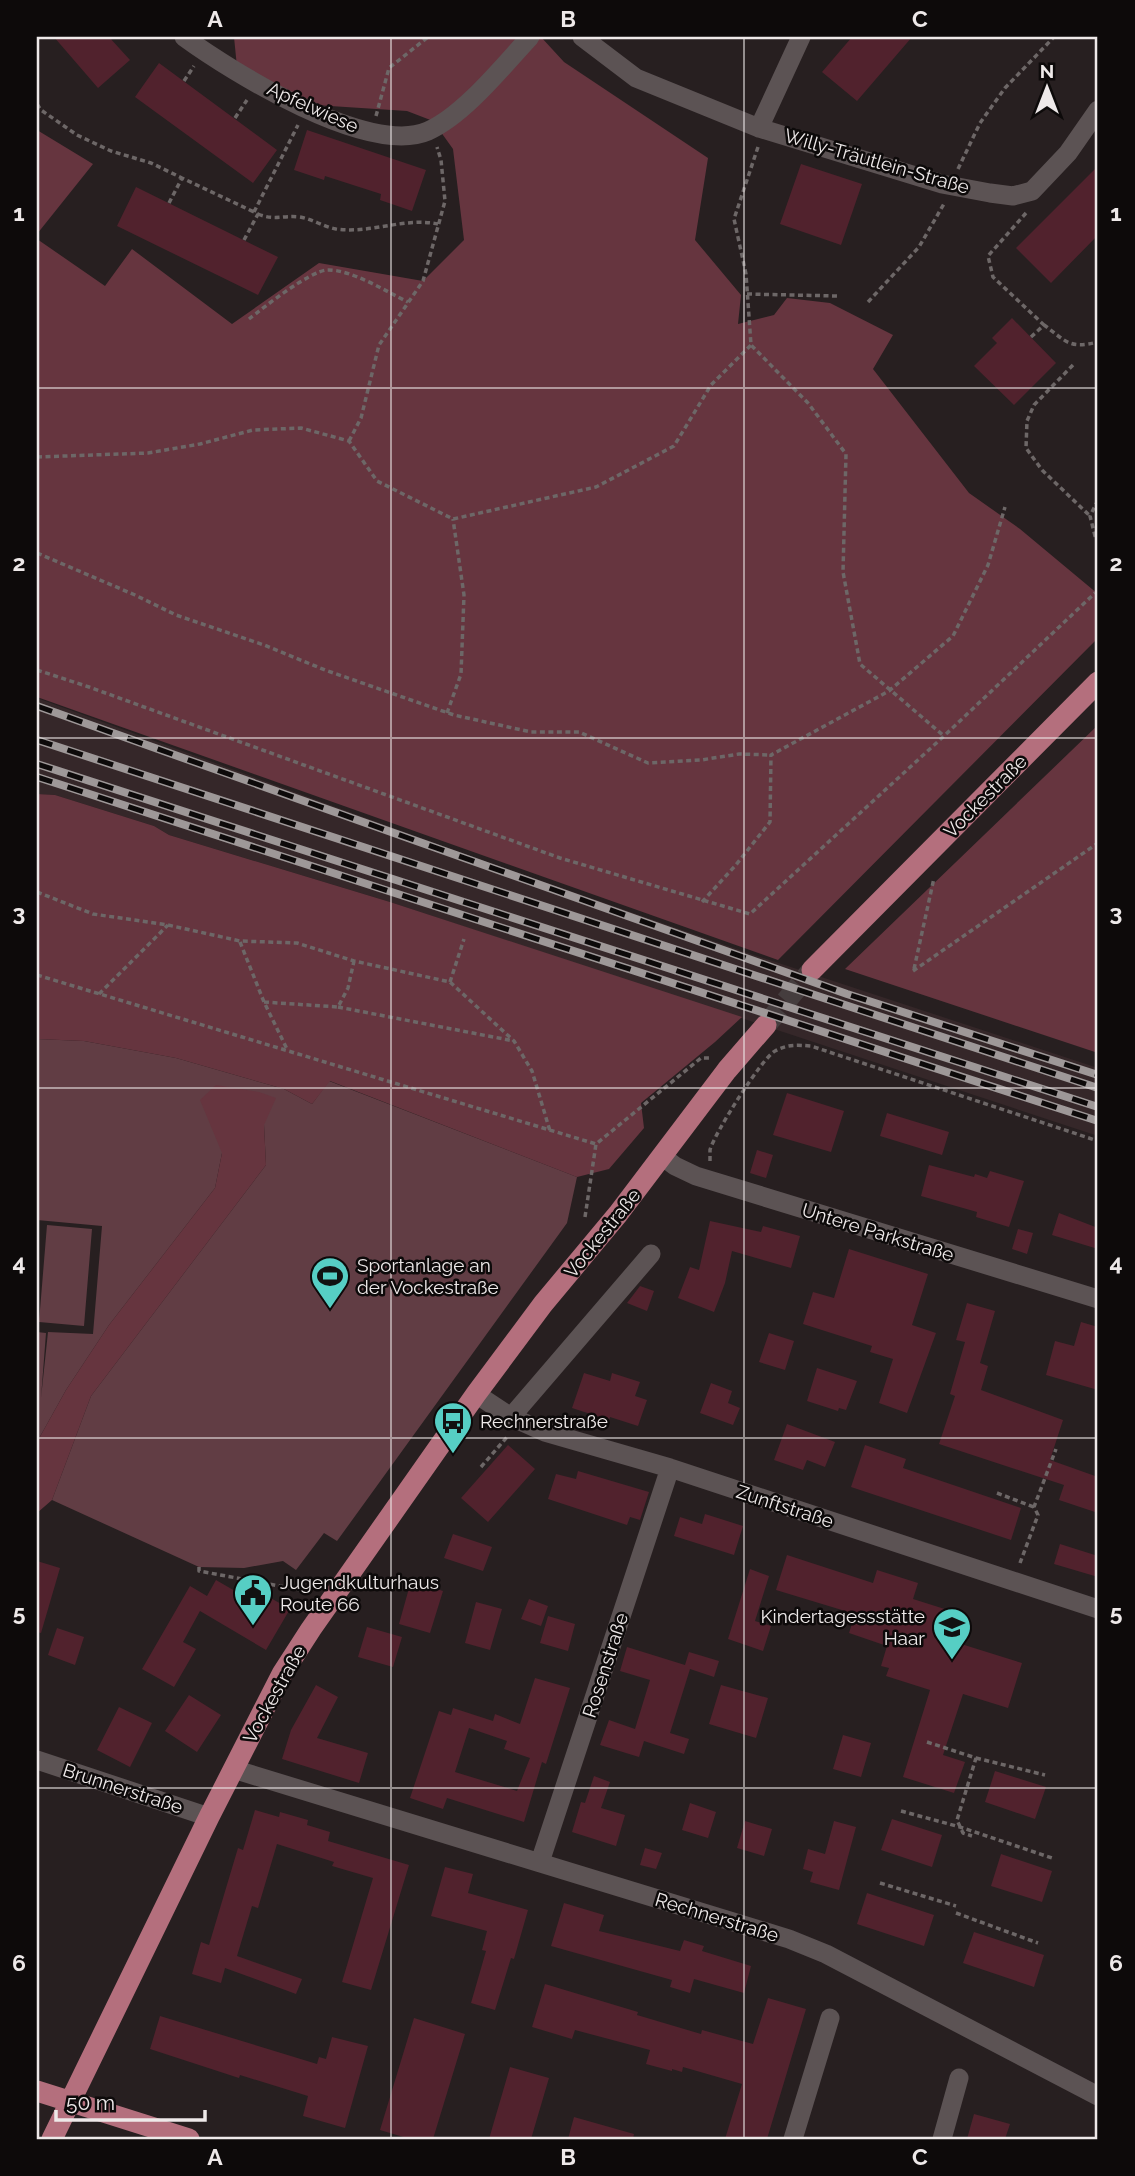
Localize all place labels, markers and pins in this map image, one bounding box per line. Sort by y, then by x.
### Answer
place label: Sportanlage an der Vockestraße [357,1254,499,1298]
sports icon: Sportanlage an der Vockestraße [309,1255,351,1310]
bus stop icon: Rechnerstraße [432,1400,474,1455]
place label: Rechnerstraße [480,1410,608,1432]
place label: Jugendkulturhaus Route 66 [280,1571,439,1615]
public building icon: Jugendkulturhaus Route 66 [232,1572,274,1627]
place label: Kindertagessstätte Haar [760,1605,925,1649]
school or university icon: Kindertagessstätte Haar [931,1606,973,1661]

